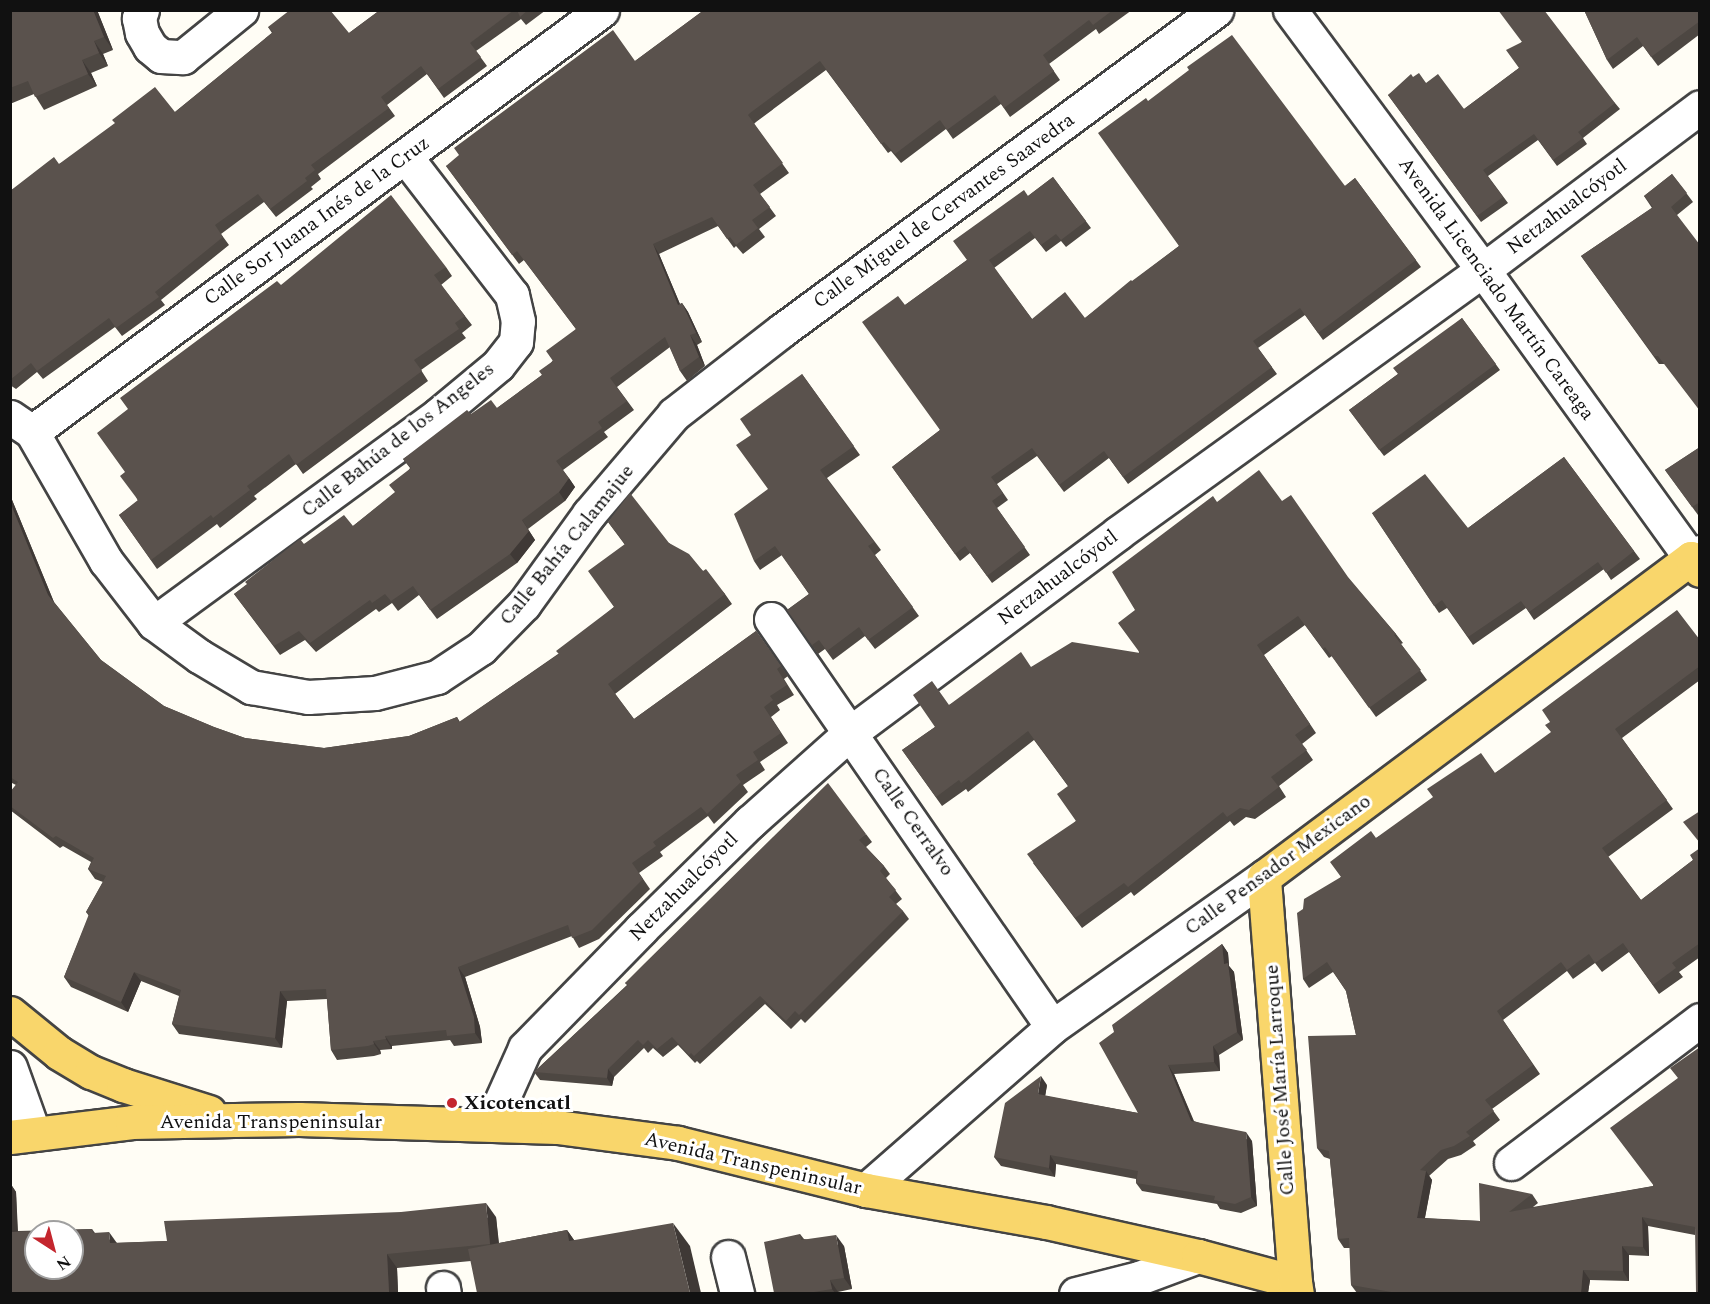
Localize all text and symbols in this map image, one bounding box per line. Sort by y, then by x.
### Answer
street label: Calle Miguel de Cervantes Saavedra [809,108,1079,314]
street label: Calle Sor Juana Inés de la Cruz [200,131,434,311]
street label: Avenida Licenciado Martín Careaga [1393,153,1599,425]
street label: Netzahualcóyotl [1502,154,1632,260]
street label: Calle Bahúa de los Angeles [297,357,499,523]
street label: Calle Bahía Calamajue [495,460,639,630]
street label: Netzahualcóyotl [993,525,1123,631]
street label: Calle Cerralvo [867,763,959,881]
street label: Calle Pensador Mexicano [1180,789,1376,941]
street label: Netzahualcóyotl [625,828,743,946]
street label: Calle José María Larroque [1260,964,1300,1196]
place label: Xicotencatl [464,1091,571,1115]
marker: Xicotencatl [445,1096,459,1110]
street label: Avenida Transpeninsular [160,1110,382,1134]
street label: Avenida Transpeninsular [642,1127,864,1201]
north arrow [24,1220,84,1280]
text: N [51,1249,76,1276]

